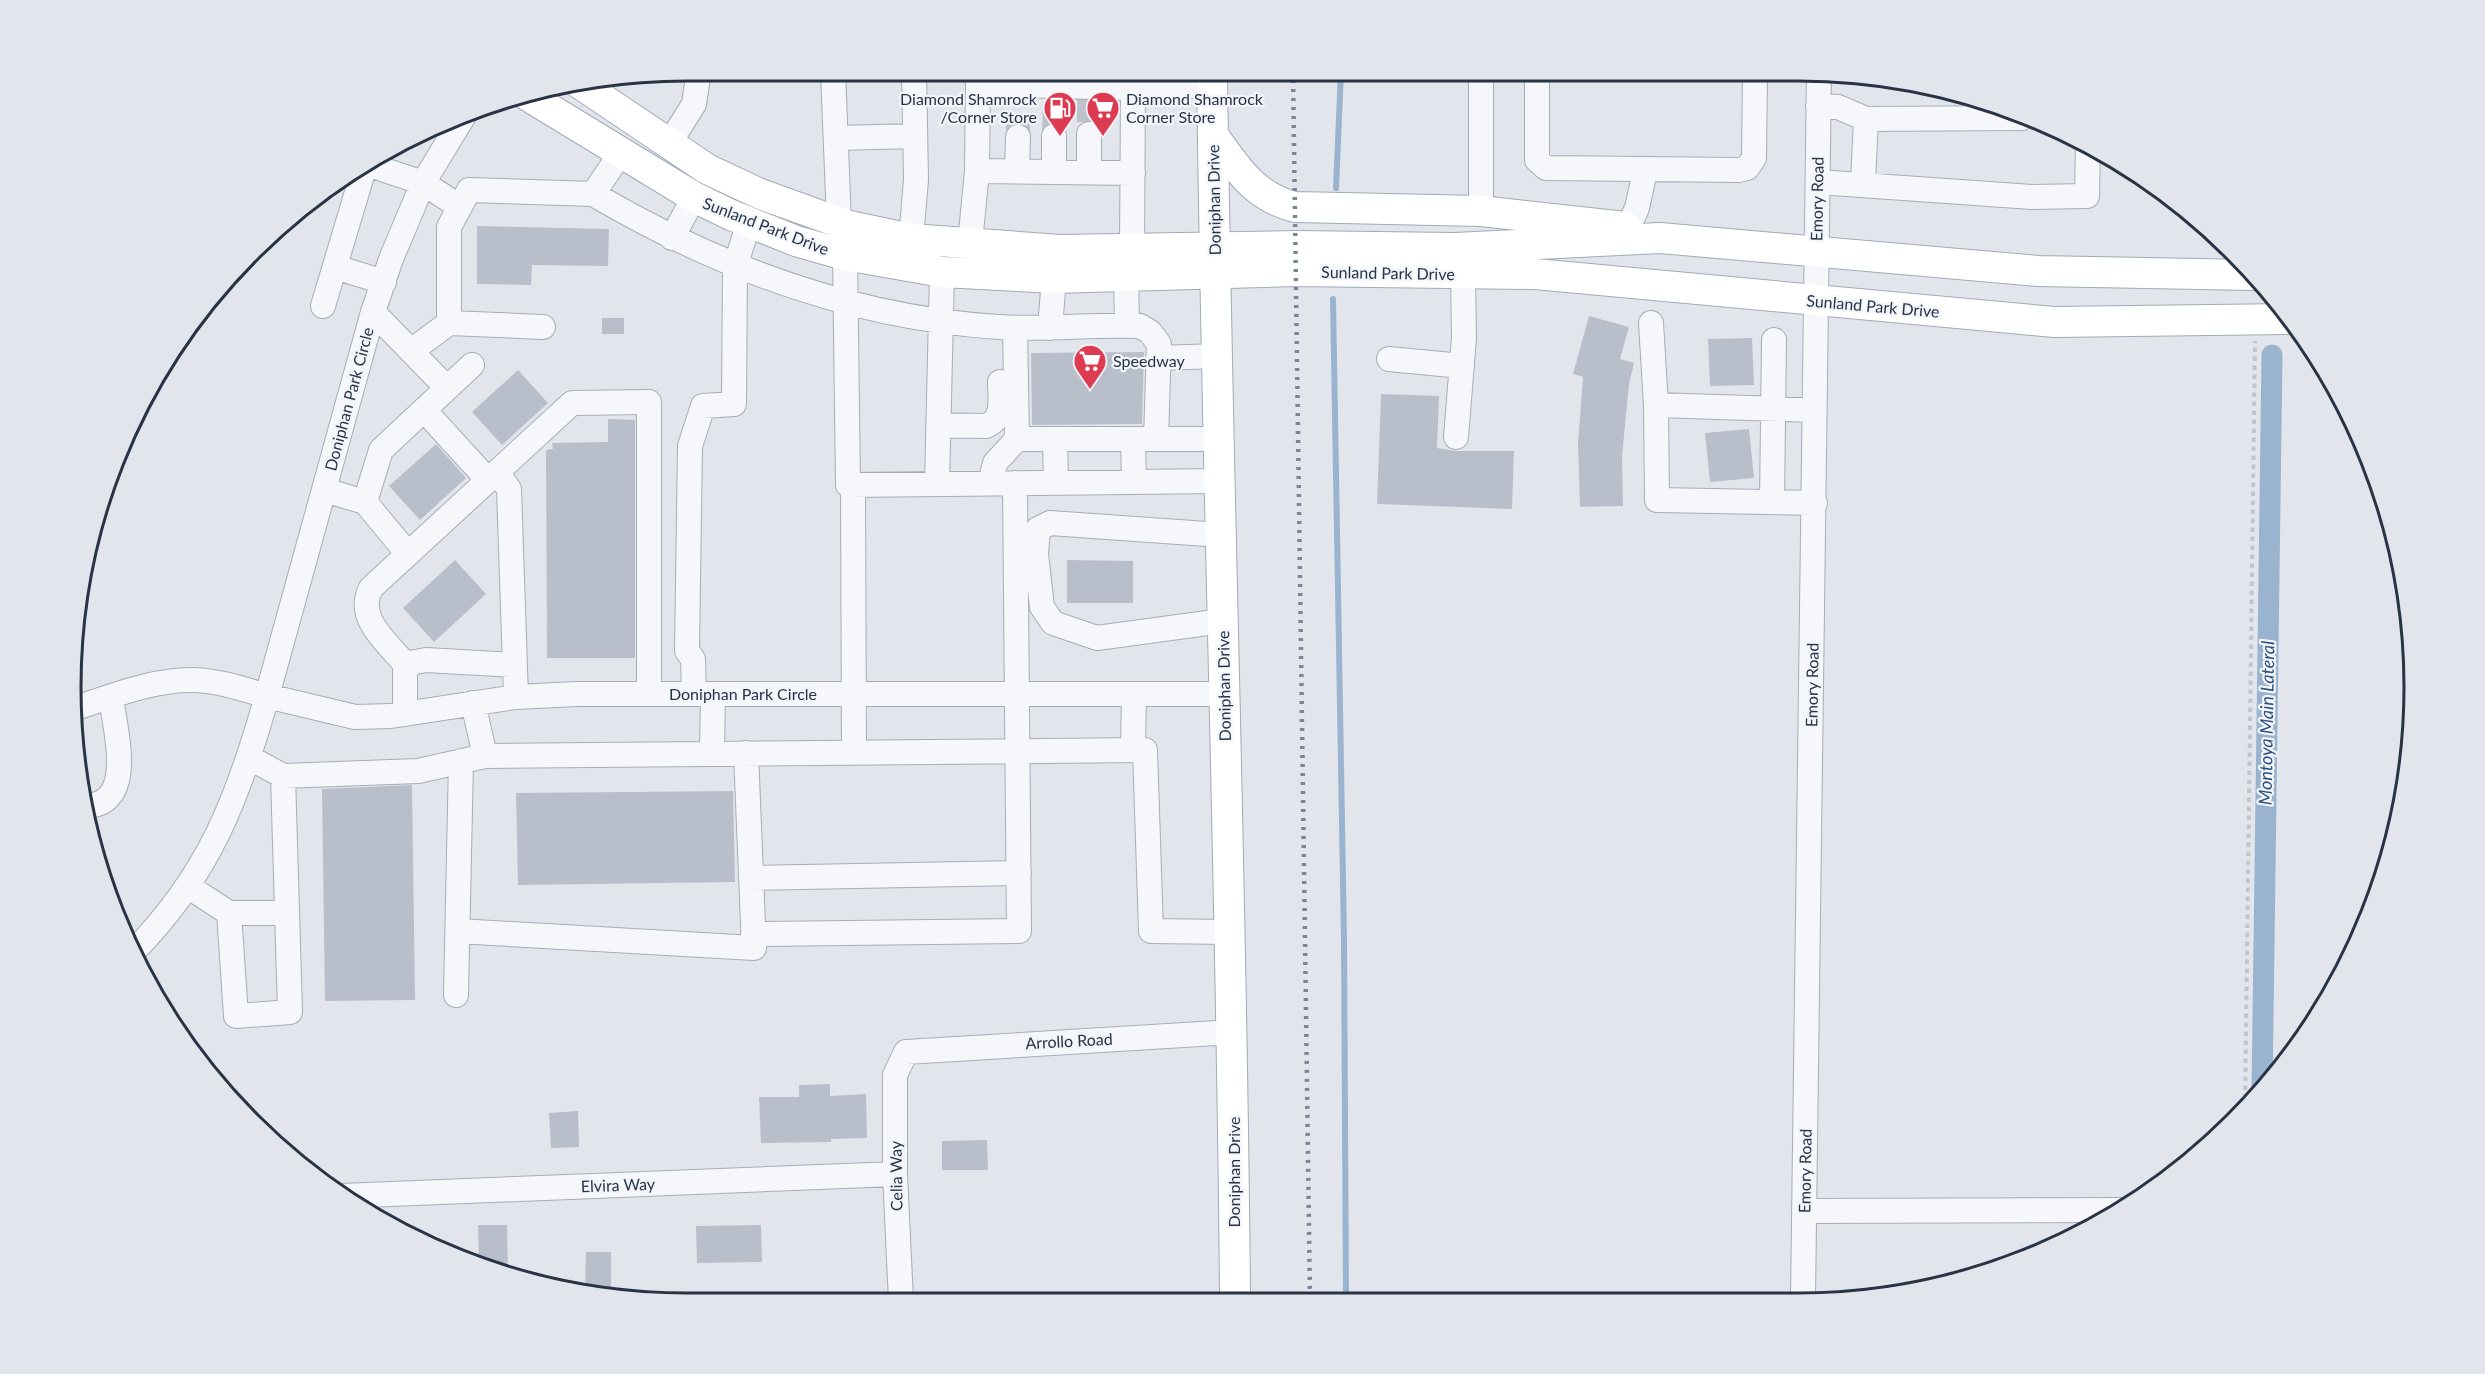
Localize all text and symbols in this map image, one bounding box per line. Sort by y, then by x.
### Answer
place label: Diamond Shamrock /Corner Store [900,89,1038,126]
place label: Diamond Shamrock Corner Store [1126,89,1264,126]
fuel station icon: Diamond Shamrock /Corner Store [1042,90,1078,137]
supermarket icon: Diamond Shamrock Corner Store [1085,90,1121,137]
street label: Doniphan Drive [1203,144,1224,256]
street label: Emory Road [1806,157,1827,241]
street label: Sunland Park Drive [700,193,832,258]
street label: Sunland Park Drive [1321,262,1455,283]
street label: Sunland Park Drive [1806,290,1940,321]
street label: Doniphan Park Circle [320,325,377,473]
supermarket icon: Speedway [1072,343,1108,390]
place label: Speedway [1113,351,1186,370]
street label: Doniphan Drive [1213,630,1234,742]
water label: Montoya Main Lateral [2254,641,2278,805]
street label: Emory Road [1801,643,1822,727]
street label: Doniphan Park Circle [669,684,817,703]
street label: Arrollo Road [1025,1029,1113,1052]
street label: Doniphan Drive [1224,1117,1243,1227]
street label: Emory Road [1794,1129,1815,1213]
street label: Celia Way [885,1140,906,1211]
street label: Elvira Way [581,1174,656,1195]

